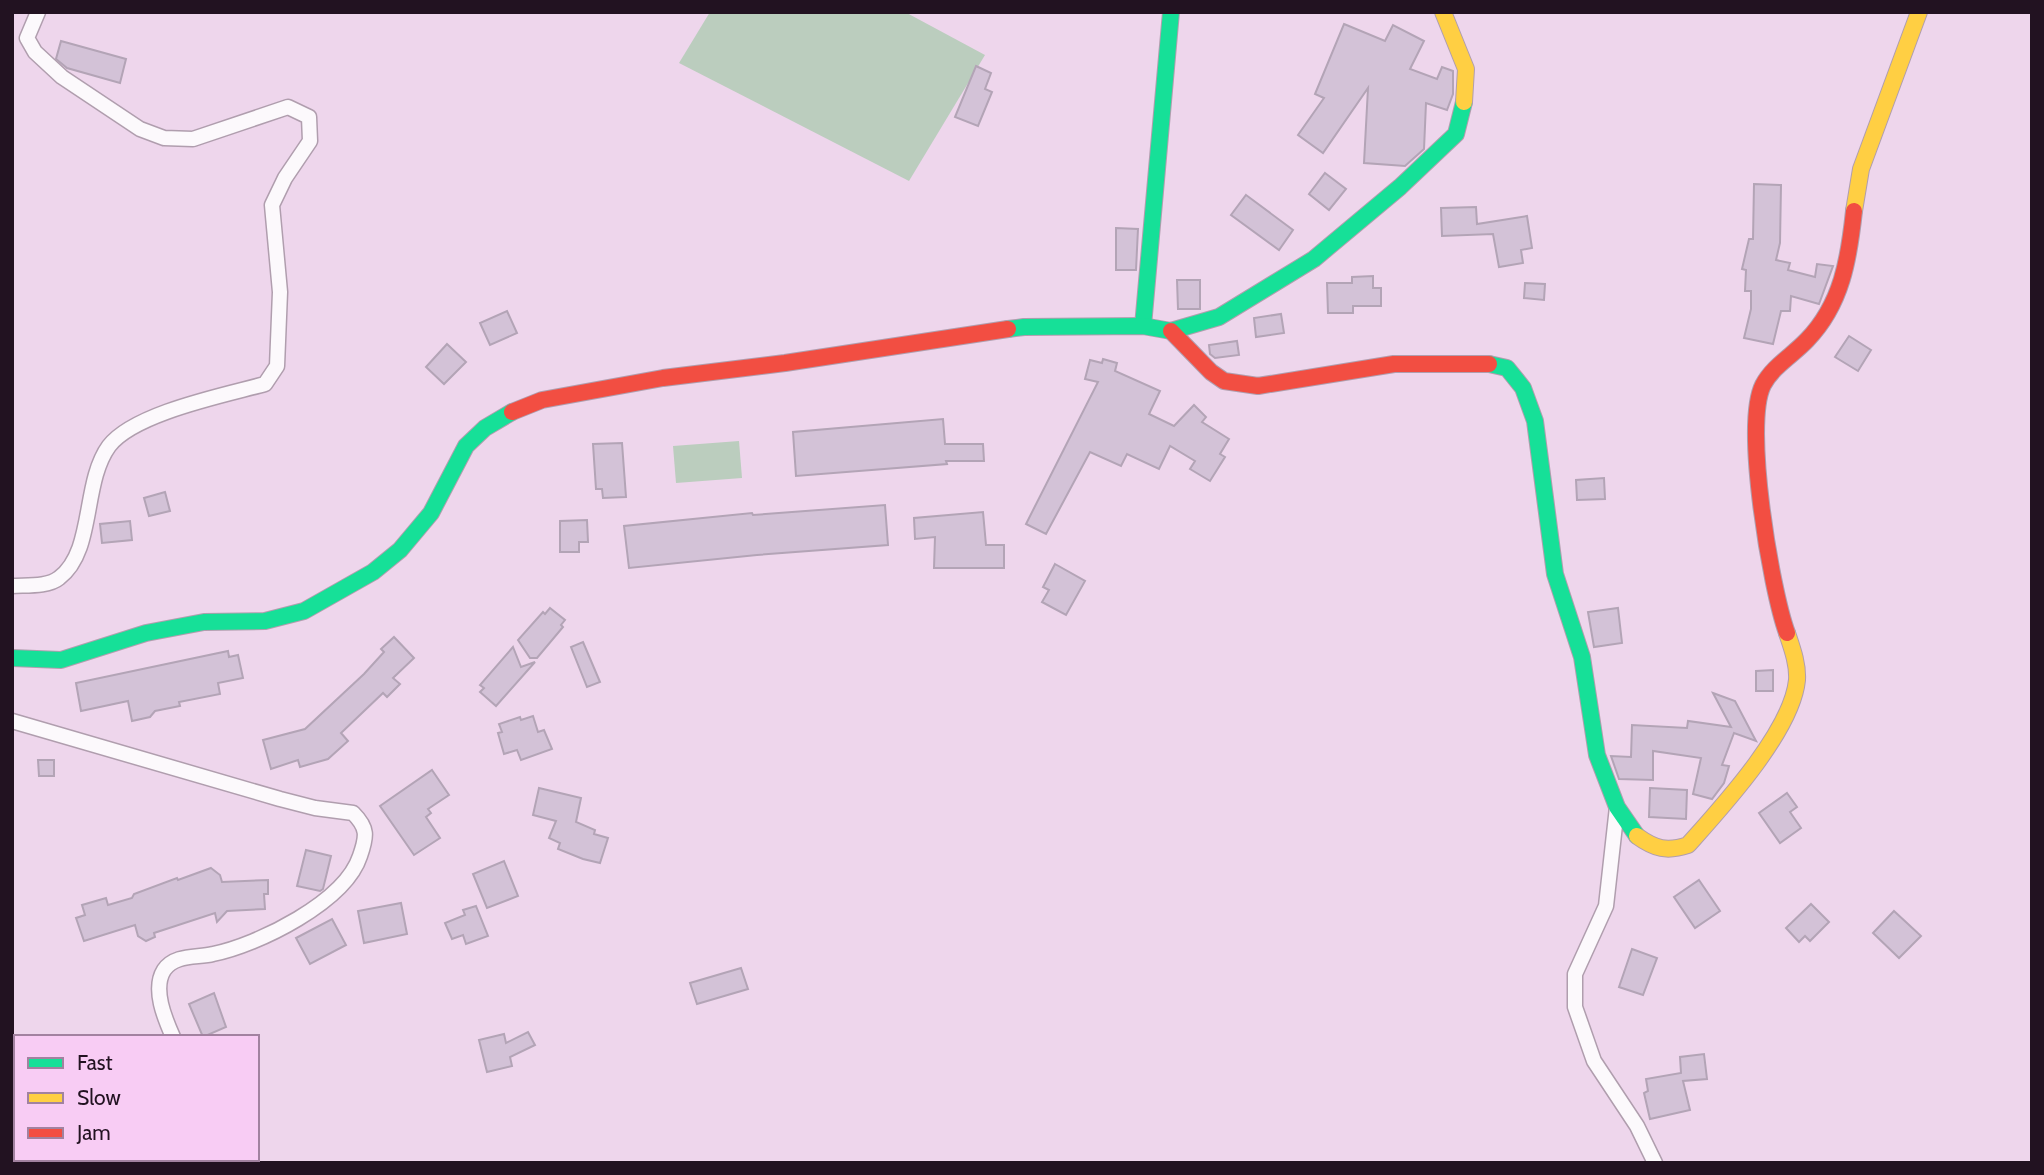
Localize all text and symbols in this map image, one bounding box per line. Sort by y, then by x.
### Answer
legend [14,1035,259,1161]
text: Fast [77,1050,113,1075]
text: Slow [77,1085,121,1110]
text: Jam [76,1120,111,1145]

